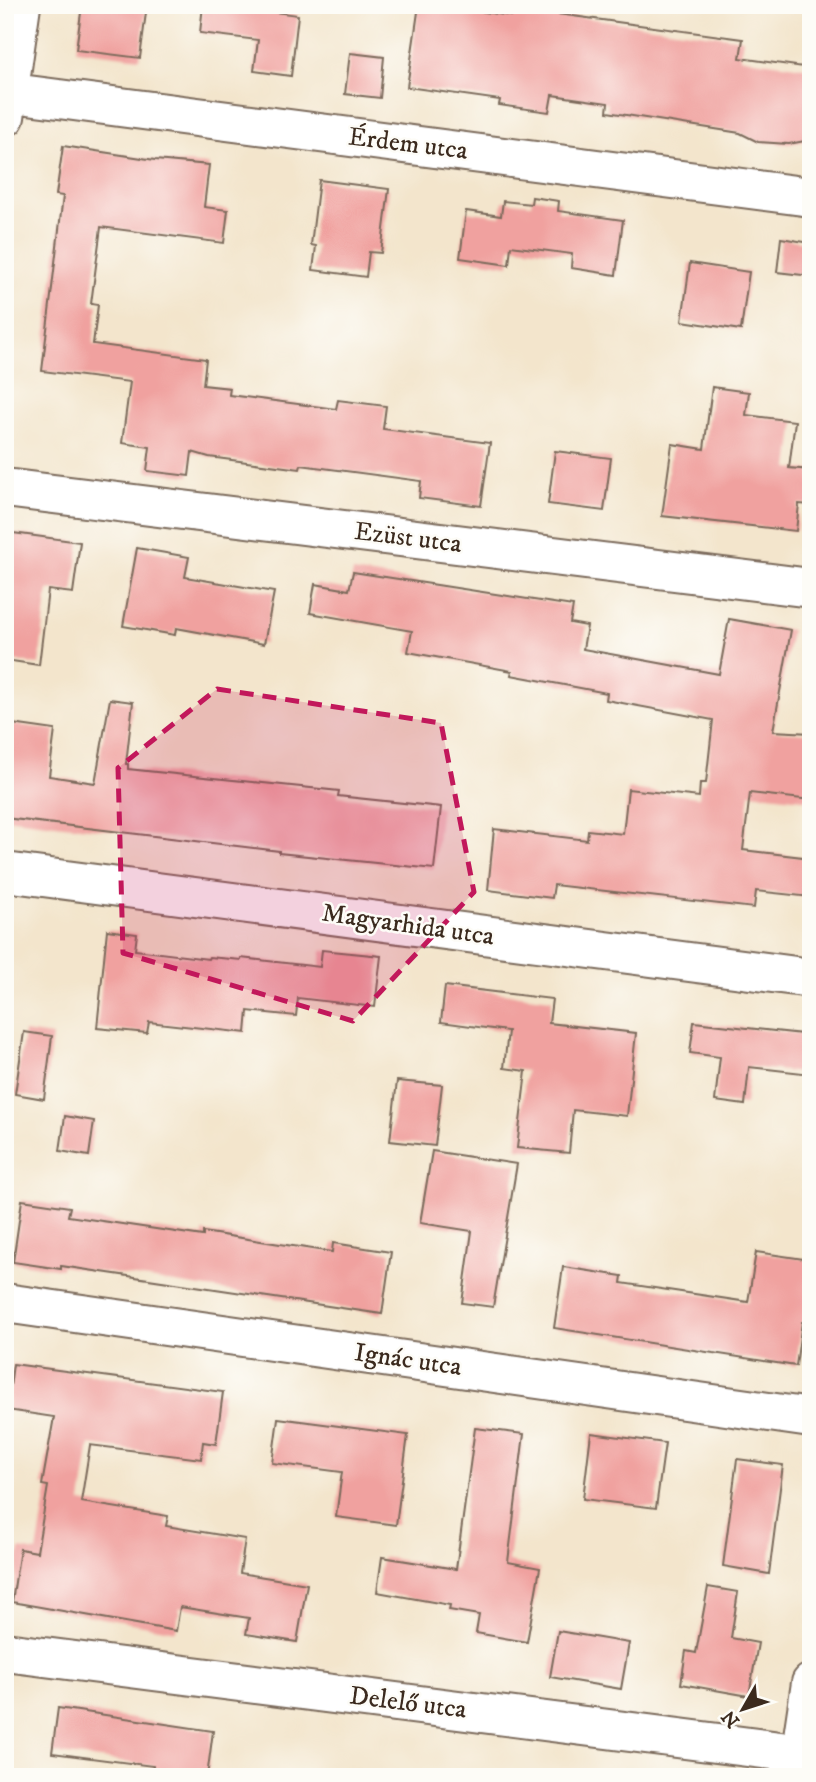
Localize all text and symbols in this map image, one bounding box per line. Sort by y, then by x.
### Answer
street label: Érdem utca [346,120,470,168]
street label: Ezüst utca [352,515,464,561]
street label: Magyarhida utca [320,897,496,953]
street label: Ignác utca [352,1336,464,1384]
north arrow [708,1674,778,1744]
street label: Delelő utca [348,1679,468,1727]
text: N [717,1705,745,1732]

